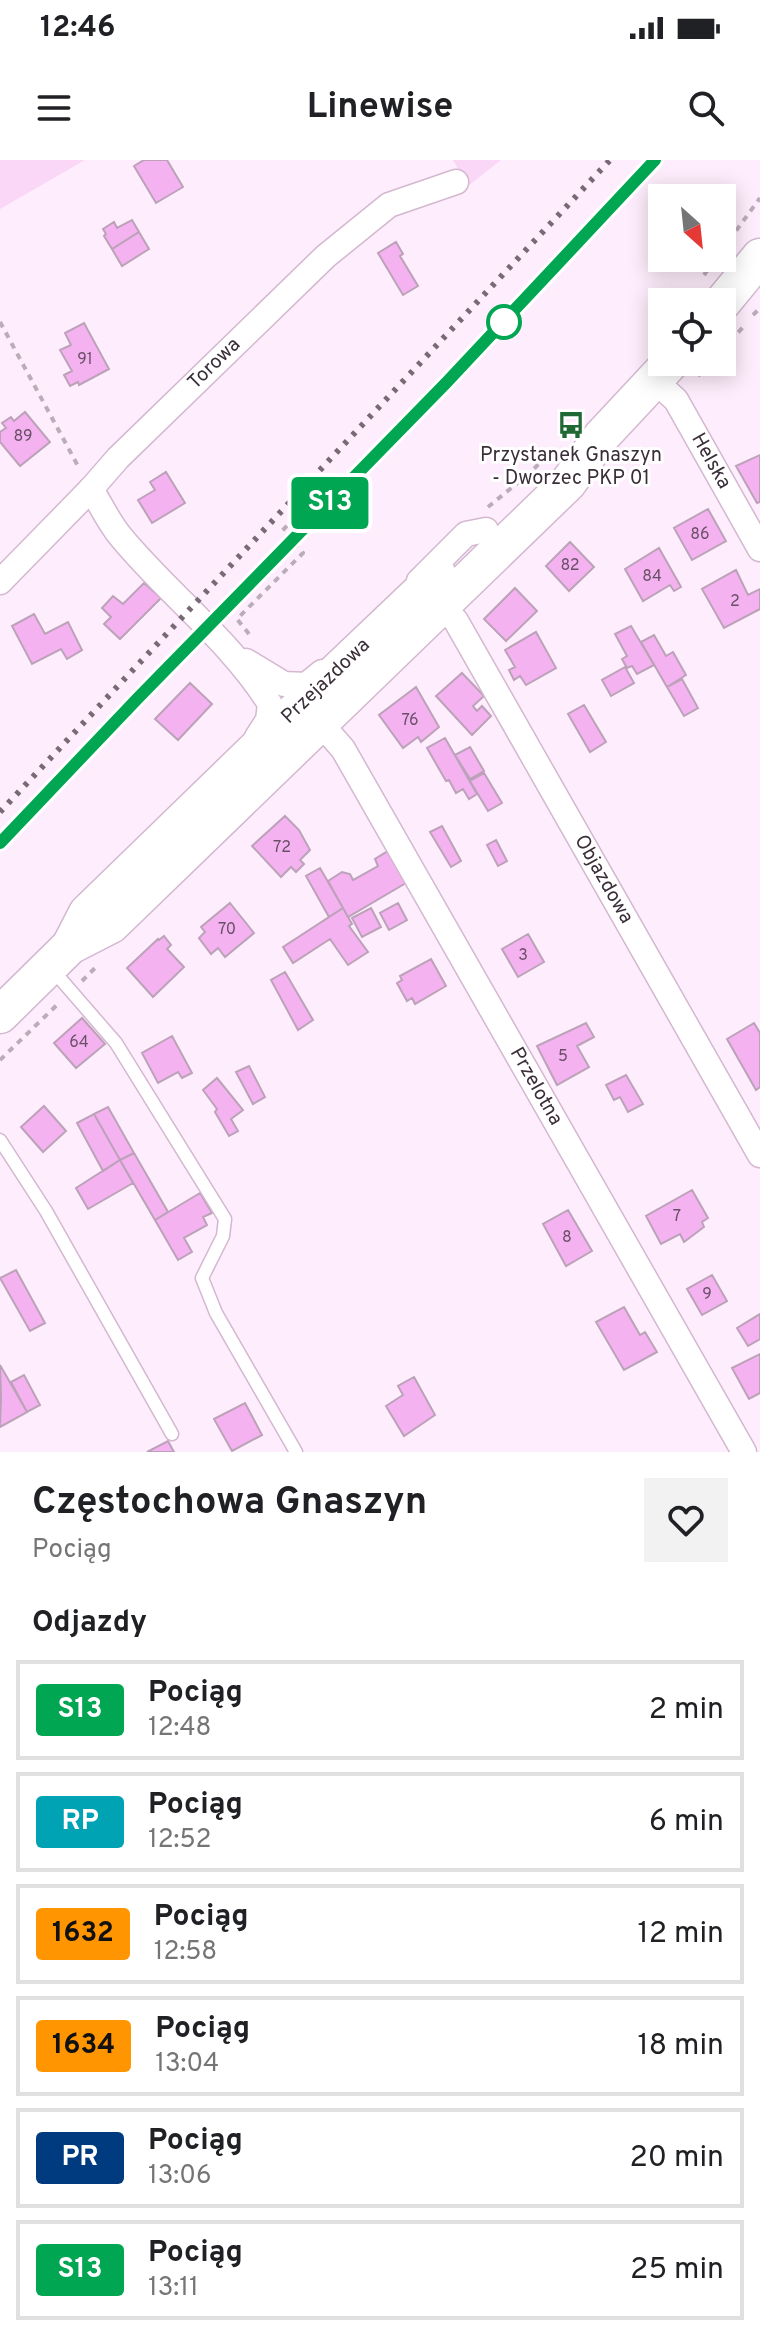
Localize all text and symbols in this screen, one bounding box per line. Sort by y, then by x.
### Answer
text: 12:46 [40,10,115,47]
text: Linewise [307,85,453,131]
icon: menu [32,86,76,130]
icon: search [684,86,728,130]
north arrow [648,184,736,272]
map controls [648,184,736,376]
button: locate [648,288,736,376]
unlabelled marker [487,305,521,339]
street label: Torowa [183,333,247,396]
house number: 91 [77,350,93,370]
bus stop icon: Przystanek Gnaszyn - Dworzec PKP 01 [556,410,586,440]
house number: 89 [13,427,33,447]
street label: Helska [684,429,737,494]
place label: Przystanek Gnaszyn - Dworzec PKP 01 [480,443,662,492]
line badge: S13 [284,477,376,529]
text: S13 [307,485,353,521]
house number: 86 [690,525,710,545]
house number: 82 [560,556,580,576]
house number: 84 [642,567,662,587]
house number: 2 [730,592,740,612]
street label: Przejazdowa [276,633,376,730]
house number: 76 [401,711,419,731]
street label: Objazdowa [568,830,639,929]
house number: 72 [273,838,291,858]
house number: 70 [218,920,236,940]
house number: 3 [518,946,528,966]
house number: 64 [69,1033,89,1053]
street label: Przelotna [503,1043,568,1130]
house number: 5 [558,1047,568,1067]
house number: 7 [673,1207,681,1227]
house number: 8 [562,1228,572,1248]
house number: 9 [702,1285,712,1305]
button: heart [644,1478,728,1562]
text: Częstochowa Gnaszyn [32,1479,427,1528]
text: Pociąg [32,1534,112,1567]
text: Odjazdy [32,1605,147,1642]
text: Pociąg [148,1675,243,1712]
text: S13 [57,1692,103,1728]
text: 2 min [649,1692,724,1729]
text: 12:48 [148,1712,212,1745]
text: Pociąg [148,1787,243,1824]
text: RP [61,1804,99,1840]
text: 6 min [649,1804,724,1841]
text: 12:52 [148,1824,211,1857]
text: Pociąg [154,1899,249,1936]
text: 1632 [52,1916,114,1952]
text: 12 min [637,1916,724,1953]
text: 12:58 [154,1936,217,1969]
text: Pociąg [155,2011,250,2048]
text: 1634 [52,2028,115,2064]
text: 18 min [638,2028,724,2065]
text: 13:04 [155,2048,219,2081]
text: Pociąg [148,2123,243,2160]
text: PR [61,2140,99,2176]
text: 20 min [629,2140,724,2177]
text: 13:06 [148,2160,211,2193]
text: Pociąg [148,2235,243,2272]
text: S13 [57,2252,103,2288]
text: 25 min [630,2252,724,2289]
text: 13:11 [148,2272,199,2305]

